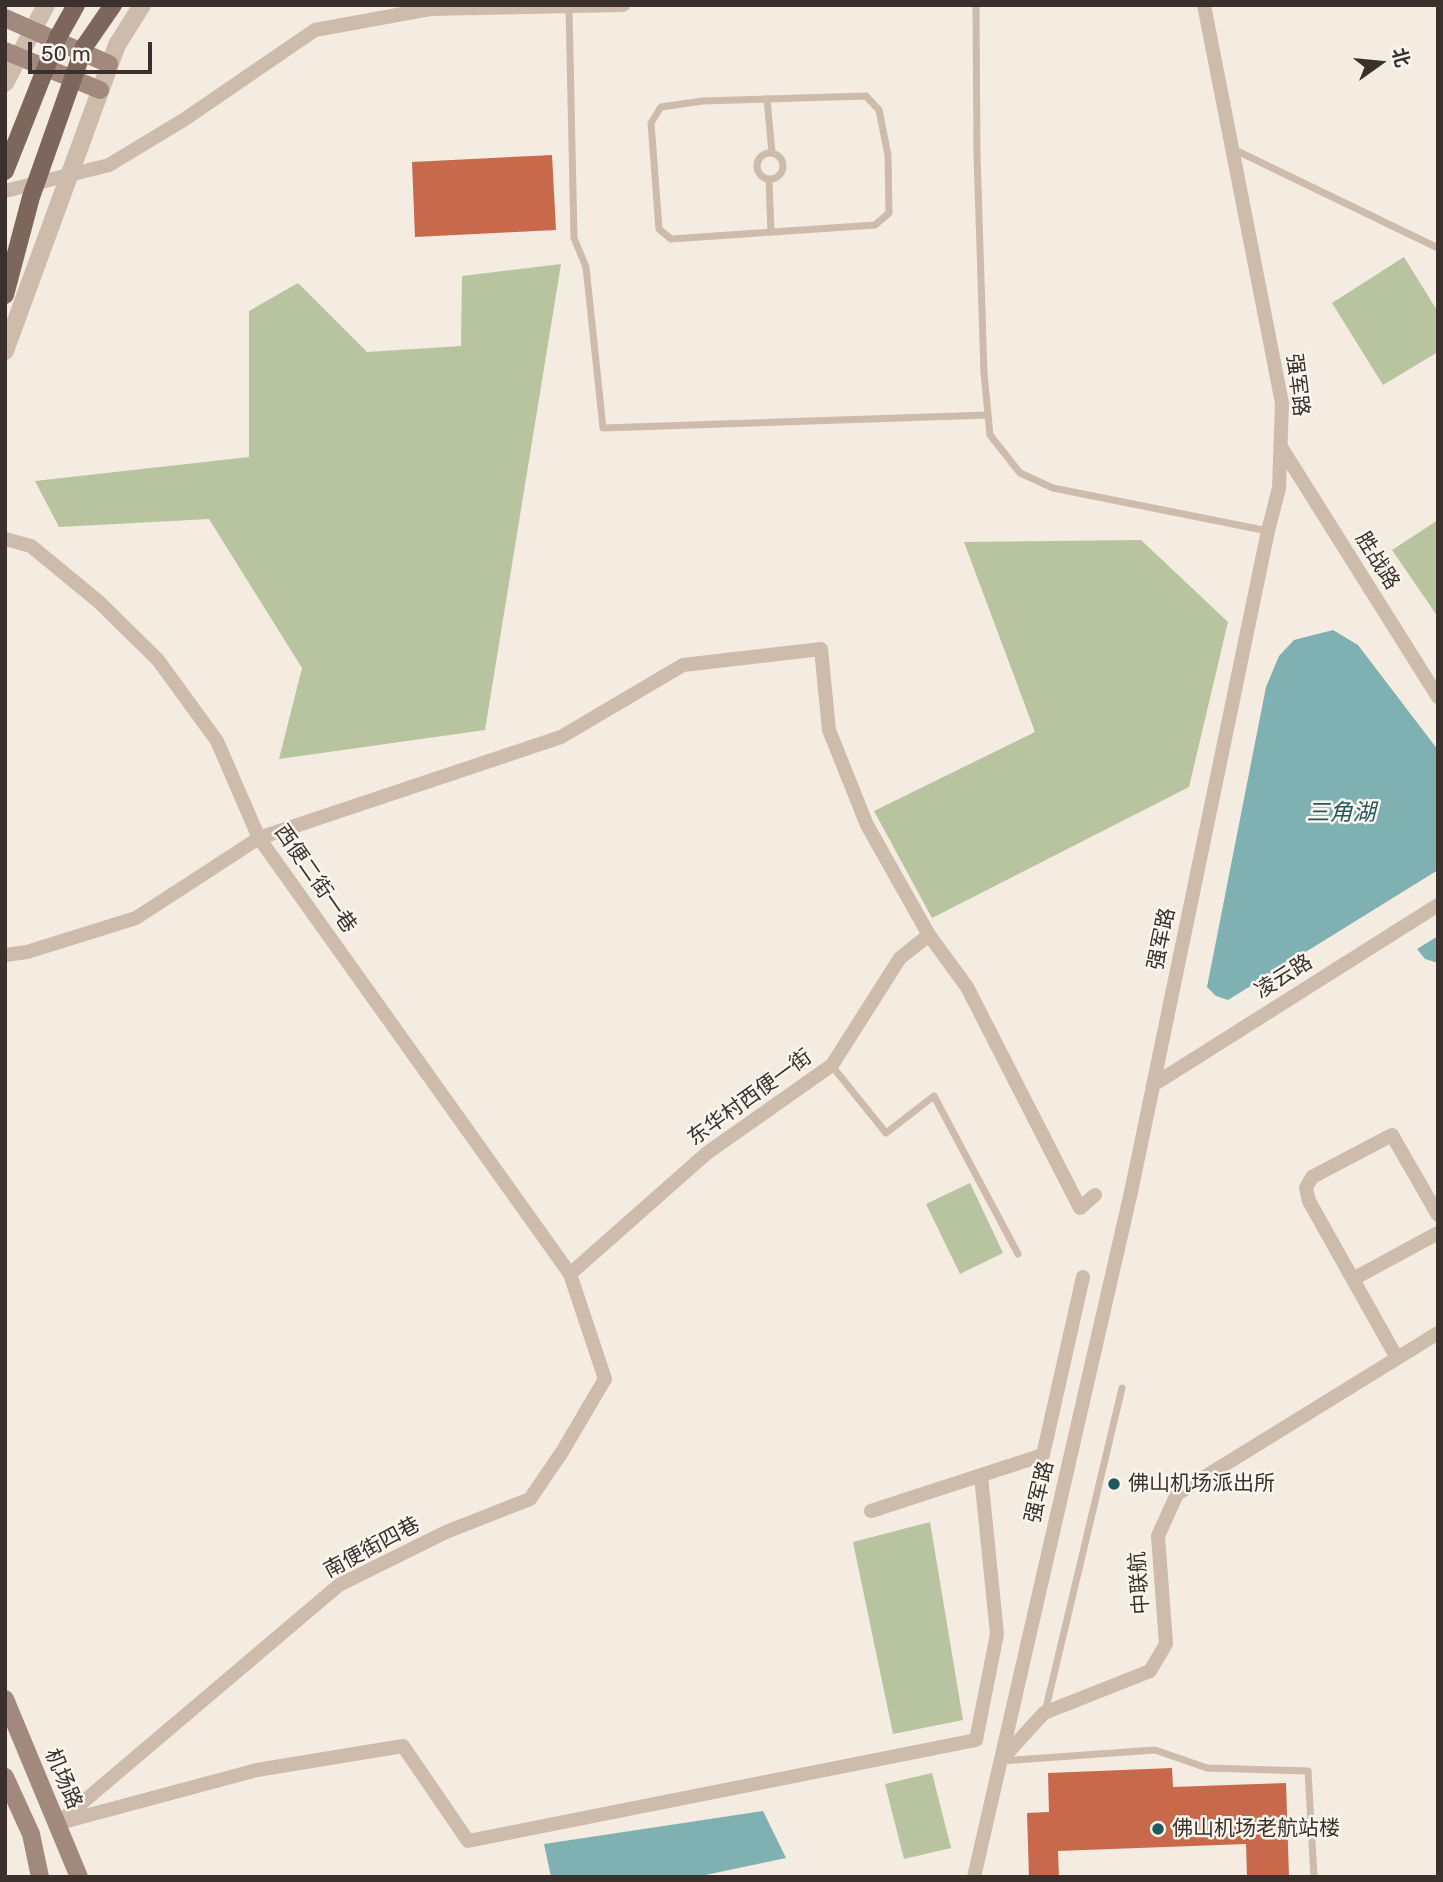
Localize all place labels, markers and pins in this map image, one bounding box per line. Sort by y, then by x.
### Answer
place label: 佛山机场派出所 [1128,1471,1275,1497]
marker: 佛山机场派出所 [1106,1476,1122,1492]
place label: 佛山机场老航站楼 [1172,1816,1340,1842]
marker: 佛山机场老航站楼 [1150,1821,1166,1837]

